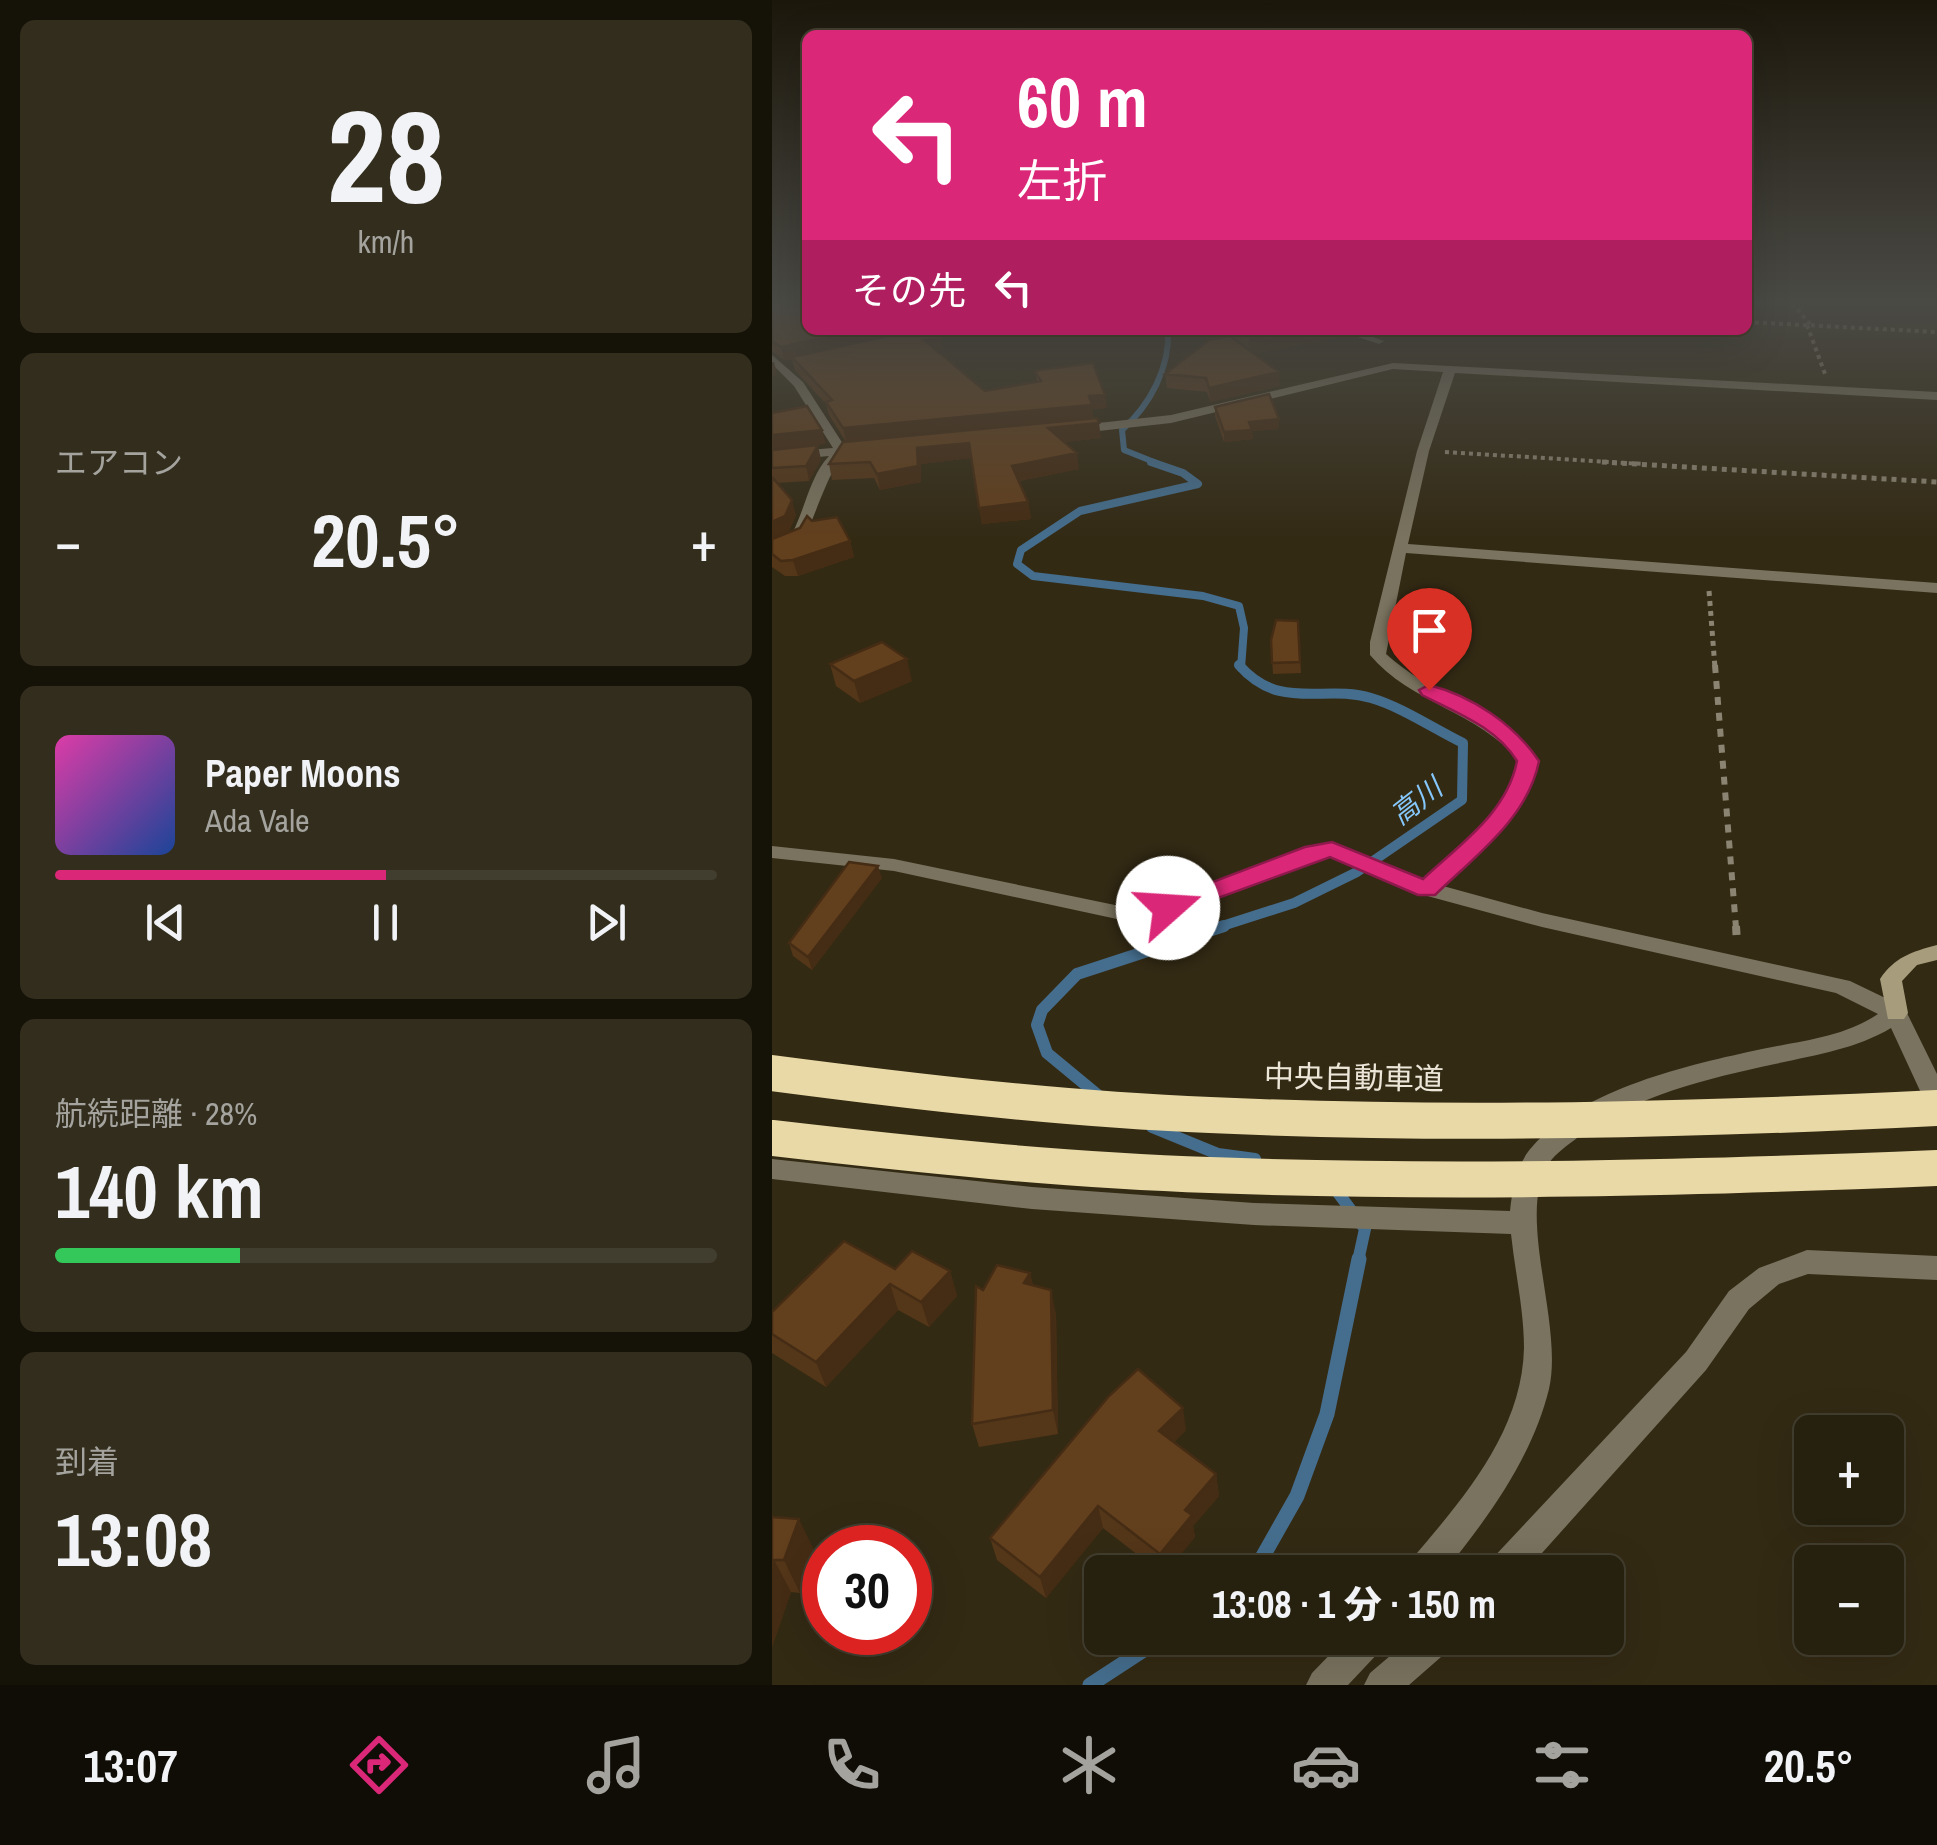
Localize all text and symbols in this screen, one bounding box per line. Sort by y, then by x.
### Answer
text: 60 m [1017,55,1148,149]
text: 28 [327,67,445,243]
icon: left [852,70,982,200]
text: 左折 [1017,150,1107,211]
text: km/h [358,220,414,263]
icon: left [986,260,1041,315]
text: その先 [852,265,966,316]
text: エアコン [55,441,183,484]
text: 20.5° [311,489,461,590]
text: − [55,504,81,578]
text: + [691,504,717,578]
pin [1387,588,1472,691]
icon: arrive [1402,603,1457,658]
text: Paper Moons [205,748,401,799]
water label: 高川 [1382,767,1452,833]
text: Ada Vale [205,799,310,842]
position arrow [1116,856,1220,960]
icon: previous [138,895,193,950]
icon: pause [358,895,413,950]
icon: next [579,895,634,950]
street label: 中央自動車道 [1264,1055,1444,1099]
text: 航続距離 · 28% [55,1092,257,1135]
text: 140 km [55,1140,264,1241]
map controls [1794,1415,1904,1655]
button: + [1794,1415,1904,1525]
text: 到着 [55,1440,119,1483]
text: 13:08 [55,1488,212,1589]
speed limit sign: 30 [802,1525,932,1655]
button: − [1794,1545,1904,1655]
text: 13:08 · 1 分 · 150 m [1212,1579,1496,1630]
icon: directions [344,1730,414,1800]
icon: music [581,1730,651,1800]
icon: phone [817,1730,887,1800]
icon: climate [1054,1730,1124,1800]
icon: car [1291,1730,1361,1800]
icon: filters [1527,1730,1597,1800]
text: 13:07 [83,1735,178,1796]
text: 20.5° [1764,1735,1854,1796]

